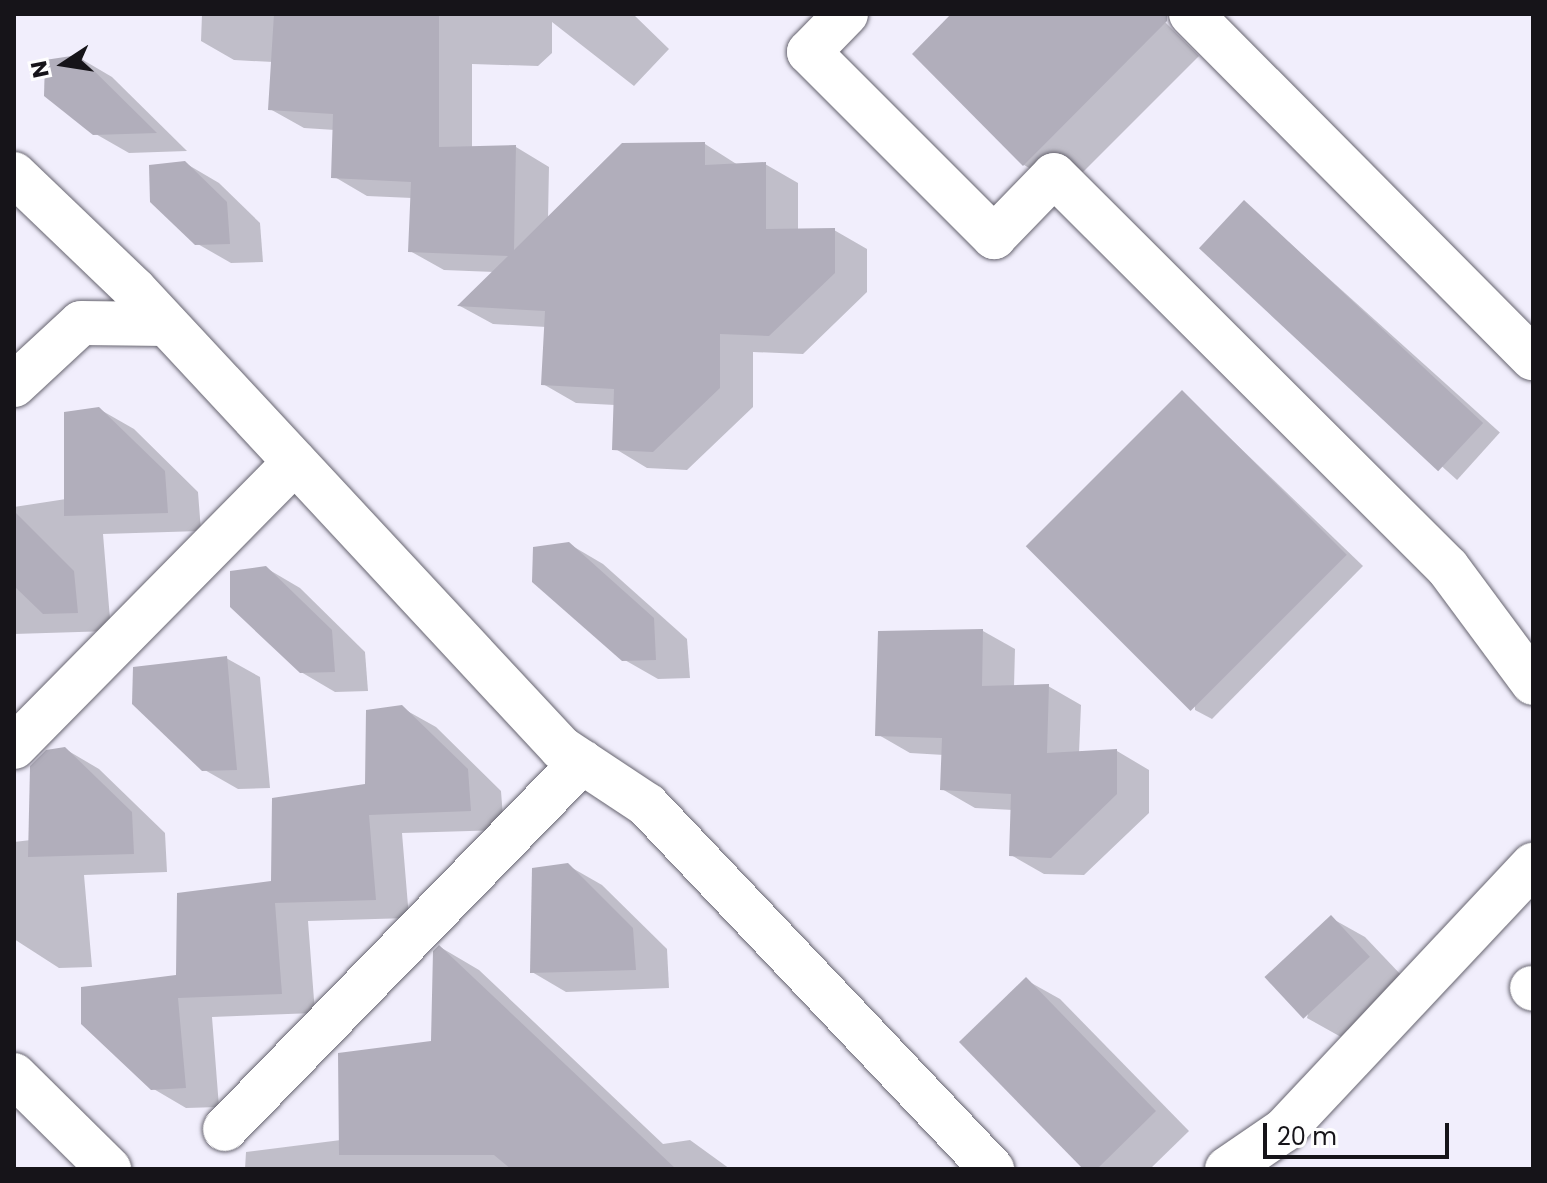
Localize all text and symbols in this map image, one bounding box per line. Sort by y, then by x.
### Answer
north arrow [24,24,104,104]
text: N [23,58,57,80]
scale bar [1267,1107,1453,1157]
text: 20 m [1277,1120,1337,1153]

